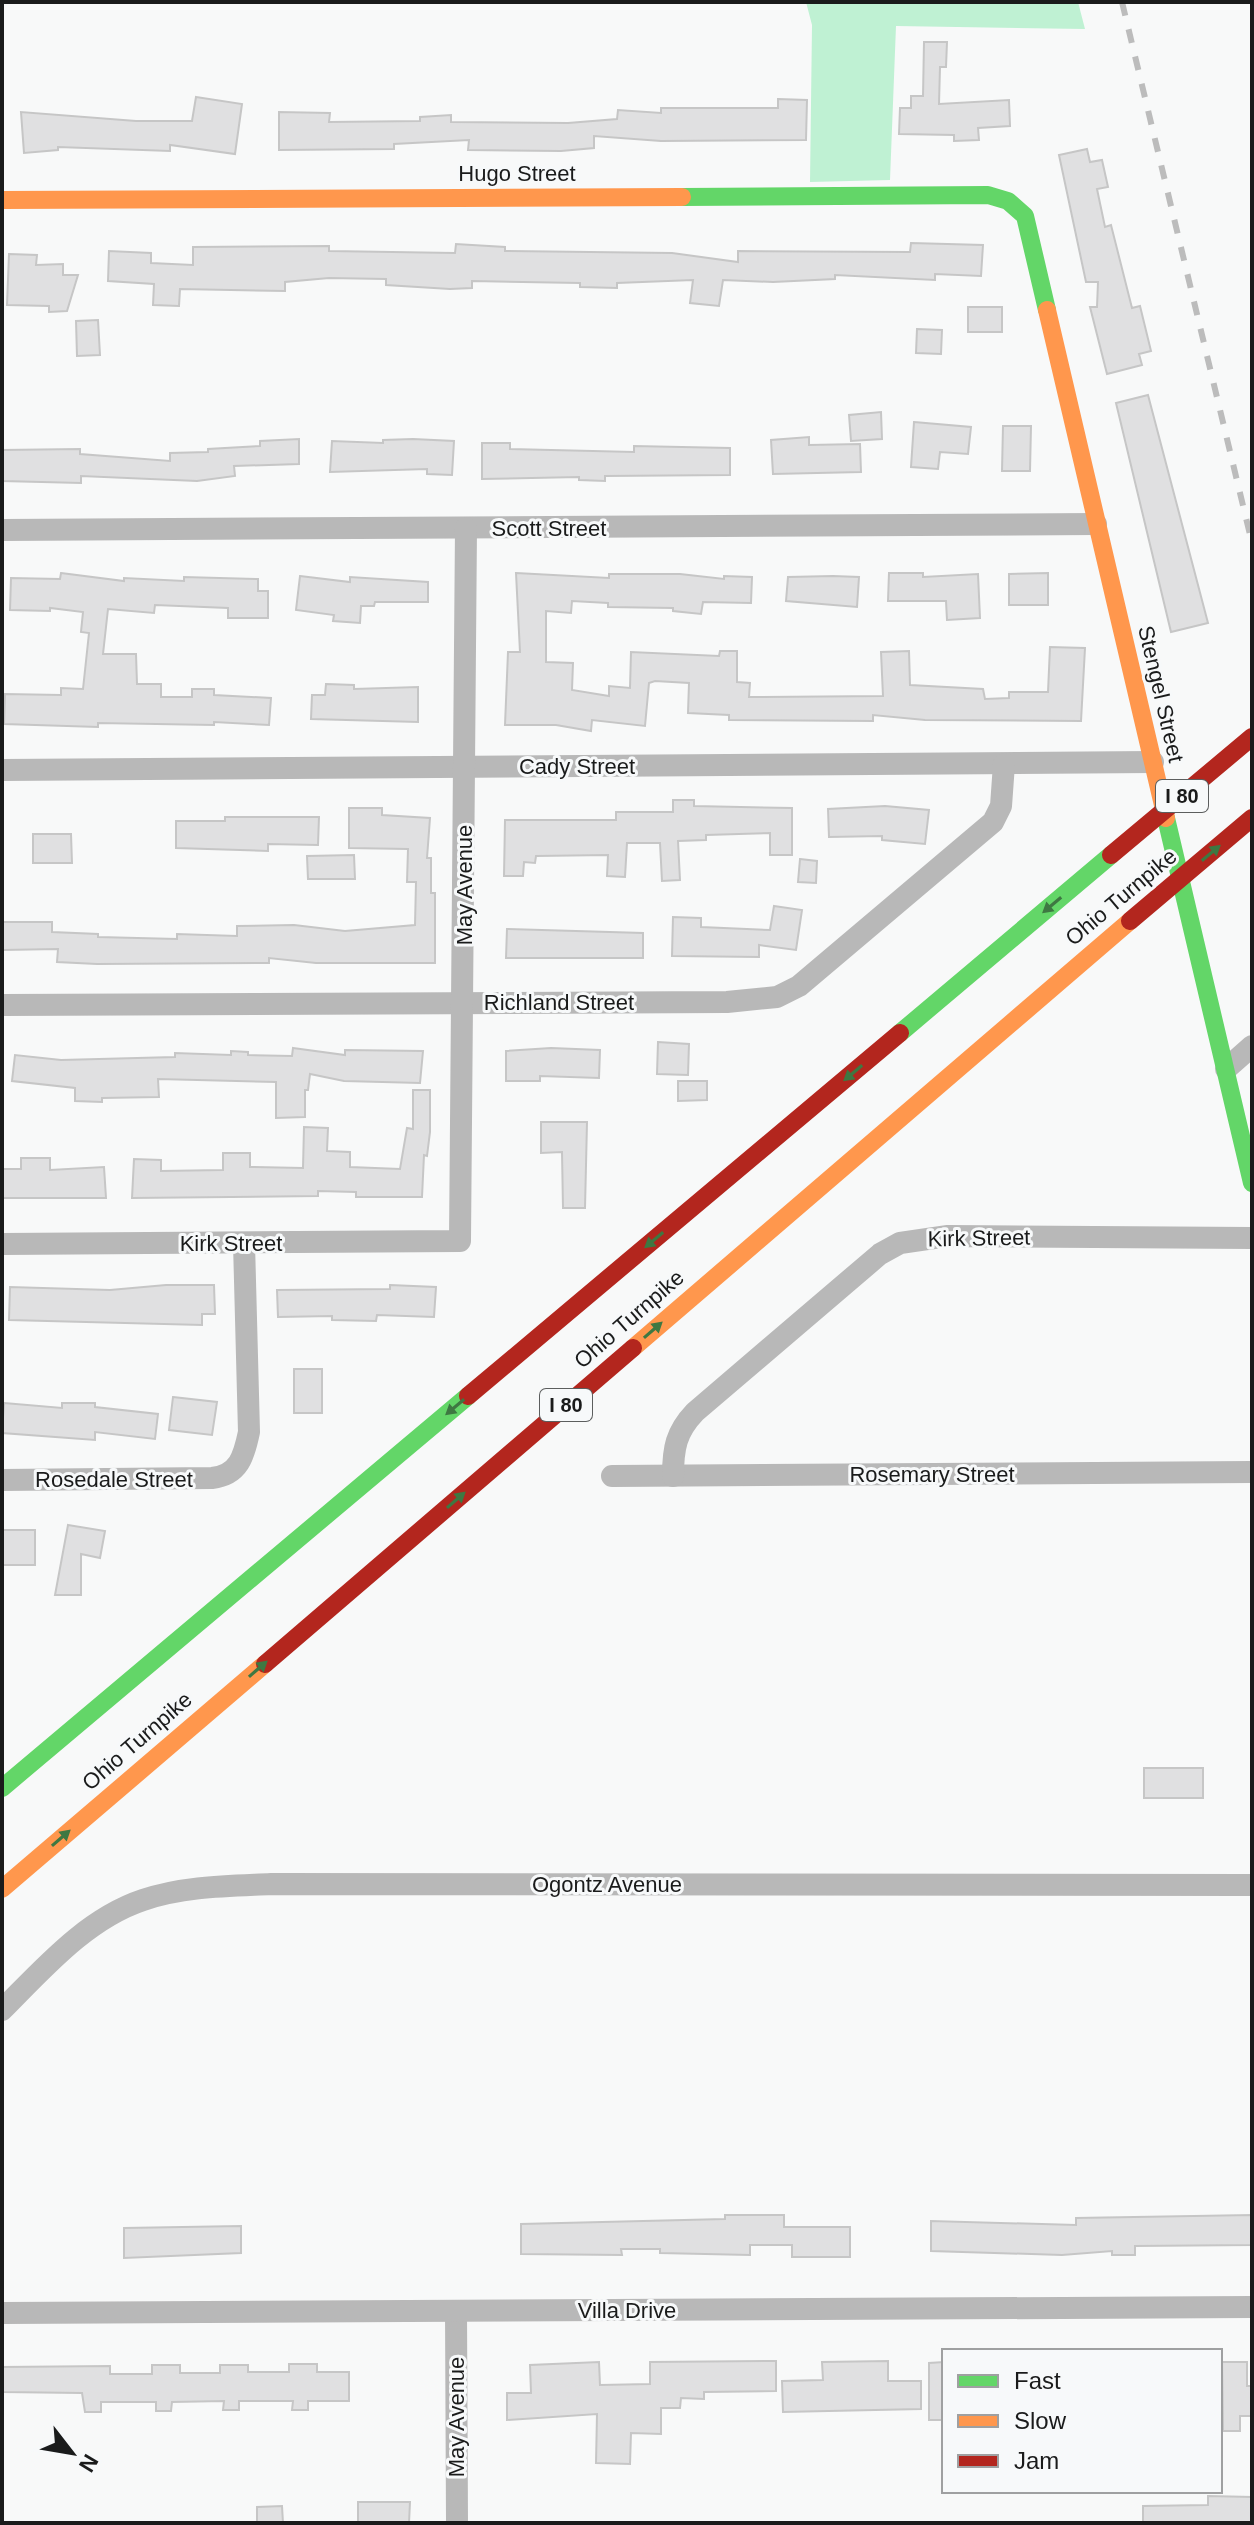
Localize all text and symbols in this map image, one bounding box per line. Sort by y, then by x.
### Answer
street label: Hugo Street [458,161,576,186]
street label: Scott Street [492,516,606,541]
street label: Stengel Street [1133,623,1189,765]
street label: Cady Street [519,754,635,779]
road number: I 80 [1156,780,1208,812]
street label: May Avenue [452,825,477,945]
street label: Ohio Turnpike [1061,843,1181,951]
one-way arrow [1200,845,1220,862]
one-way arrow [1042,896,1062,913]
street label: Richland Street [484,990,634,1015]
one-way arrow [843,1064,863,1081]
street label: Kirk Street [927,1225,1031,1251]
street label: Kirk Street [180,1231,282,1256]
one-way arrow [644,1231,664,1248]
street label: Ohio Turnpike [569,1265,689,1373]
one-way arrow [643,1322,663,1339]
road number: I 80 [540,1389,592,1421]
one-way arrow [445,1398,465,1415]
street label: Rosemary Street [849,1462,1015,1487]
street label: Rosedale Street [35,1467,193,1492]
one-way arrow [445,1492,465,1509]
one-way arrow [248,1661,268,1678]
street label: Ohio Turnpike [77,1687,197,1795]
one-way arrow [52,1830,71,1848]
street label: Ogontz Avenue [532,1872,682,1897]
street label: Villa Drive [578,2298,676,2323]
legend [942,2349,1222,2493]
street label: May Avenue [444,2357,469,2477]
text: Fast [1014,2367,1061,2394]
text: Slow [1014,2407,1067,2434]
north arrow [32,2413,112,2493]
text: Jam [1014,2447,1059,2474]
text: N [74,2450,104,2476]

